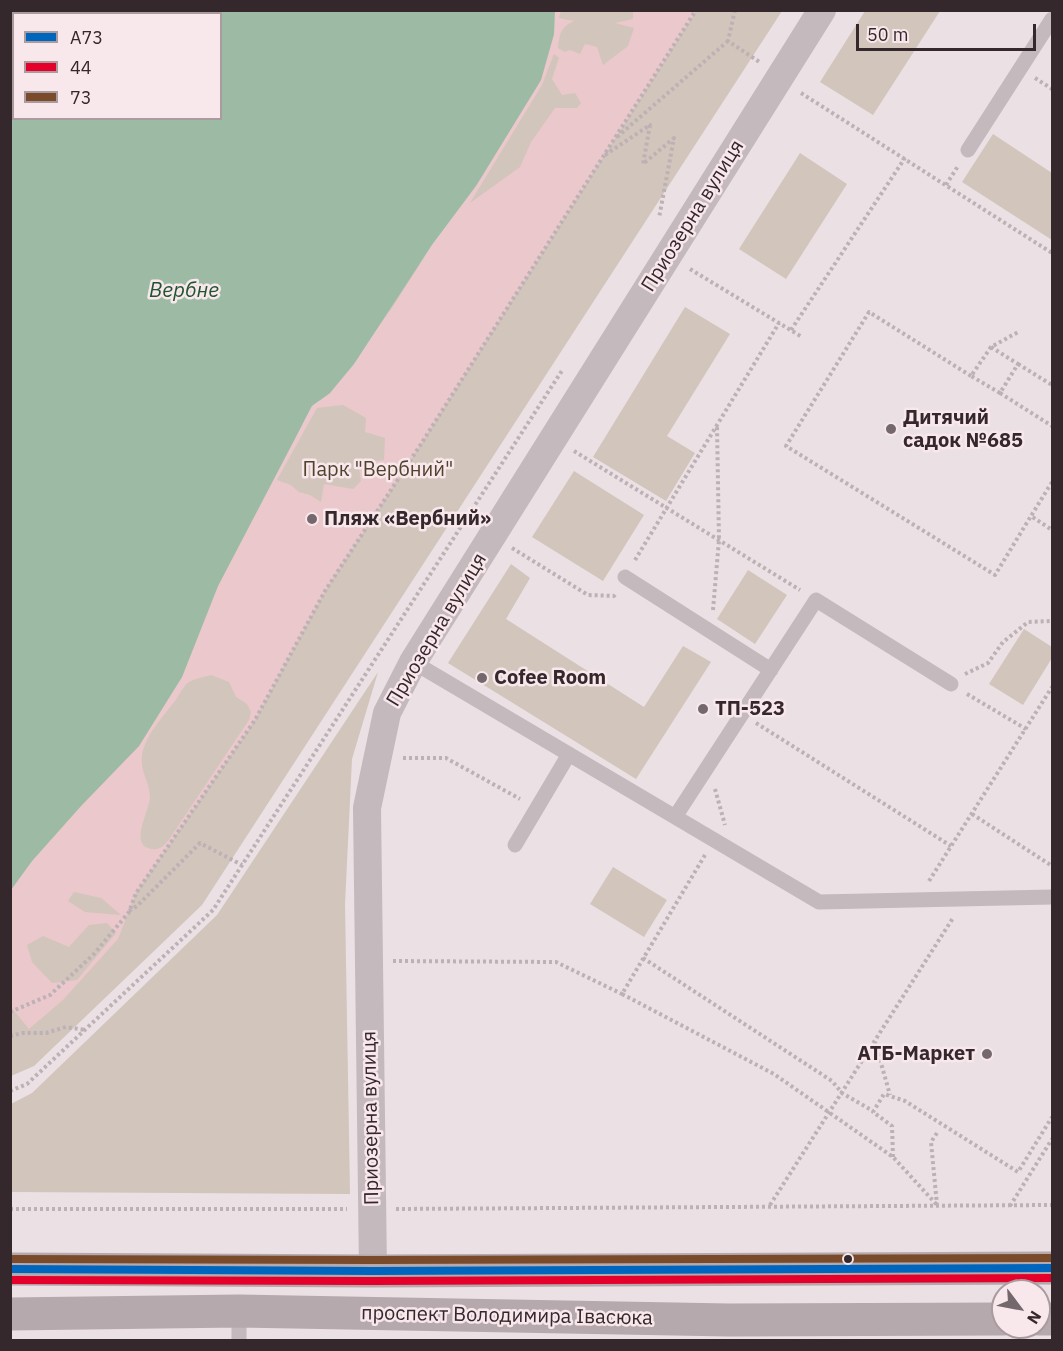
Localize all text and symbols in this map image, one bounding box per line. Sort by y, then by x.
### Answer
legend [12,12,222,120]
scale bar [859,12,1039,50]
text: 50 m [867,23,909,46]
text: А73 [70,26,103,49]
text: 44 [70,56,92,79]
text: 73 [70,86,92,109]
street label: Приозерна вулиця [637,136,749,296]
water label: Вербне [149,278,219,304]
place label: Дитячий садок №685 [903,406,1023,453]
marker: Дитячий садок №685 [884,422,898,436]
park label: Парк "Вербний" [303,458,453,482]
place label: Пляж «Вербний» [324,507,491,531]
marker: Пляж «Вербний» [305,512,319,526]
street label: Приозерна вулиця [382,549,492,711]
place label: Cofee Room [494,666,606,690]
marker: Cofee Room [475,671,489,685]
place label: ТП-523 [715,697,785,721]
marker: ТП-523 [696,702,710,716]
street label: Приозерна вулиця [357,1031,385,1205]
place label: АТБ-Маркет [857,1042,975,1066]
marker: АТБ-Маркет [980,1047,994,1061]
unlabelled marker [842,1253,854,1265]
north arrow [991,1279,1051,1339]
street label: проспект Володимира Івасюка [361,1301,653,1331]
text: N [1023,1307,1046,1328]

